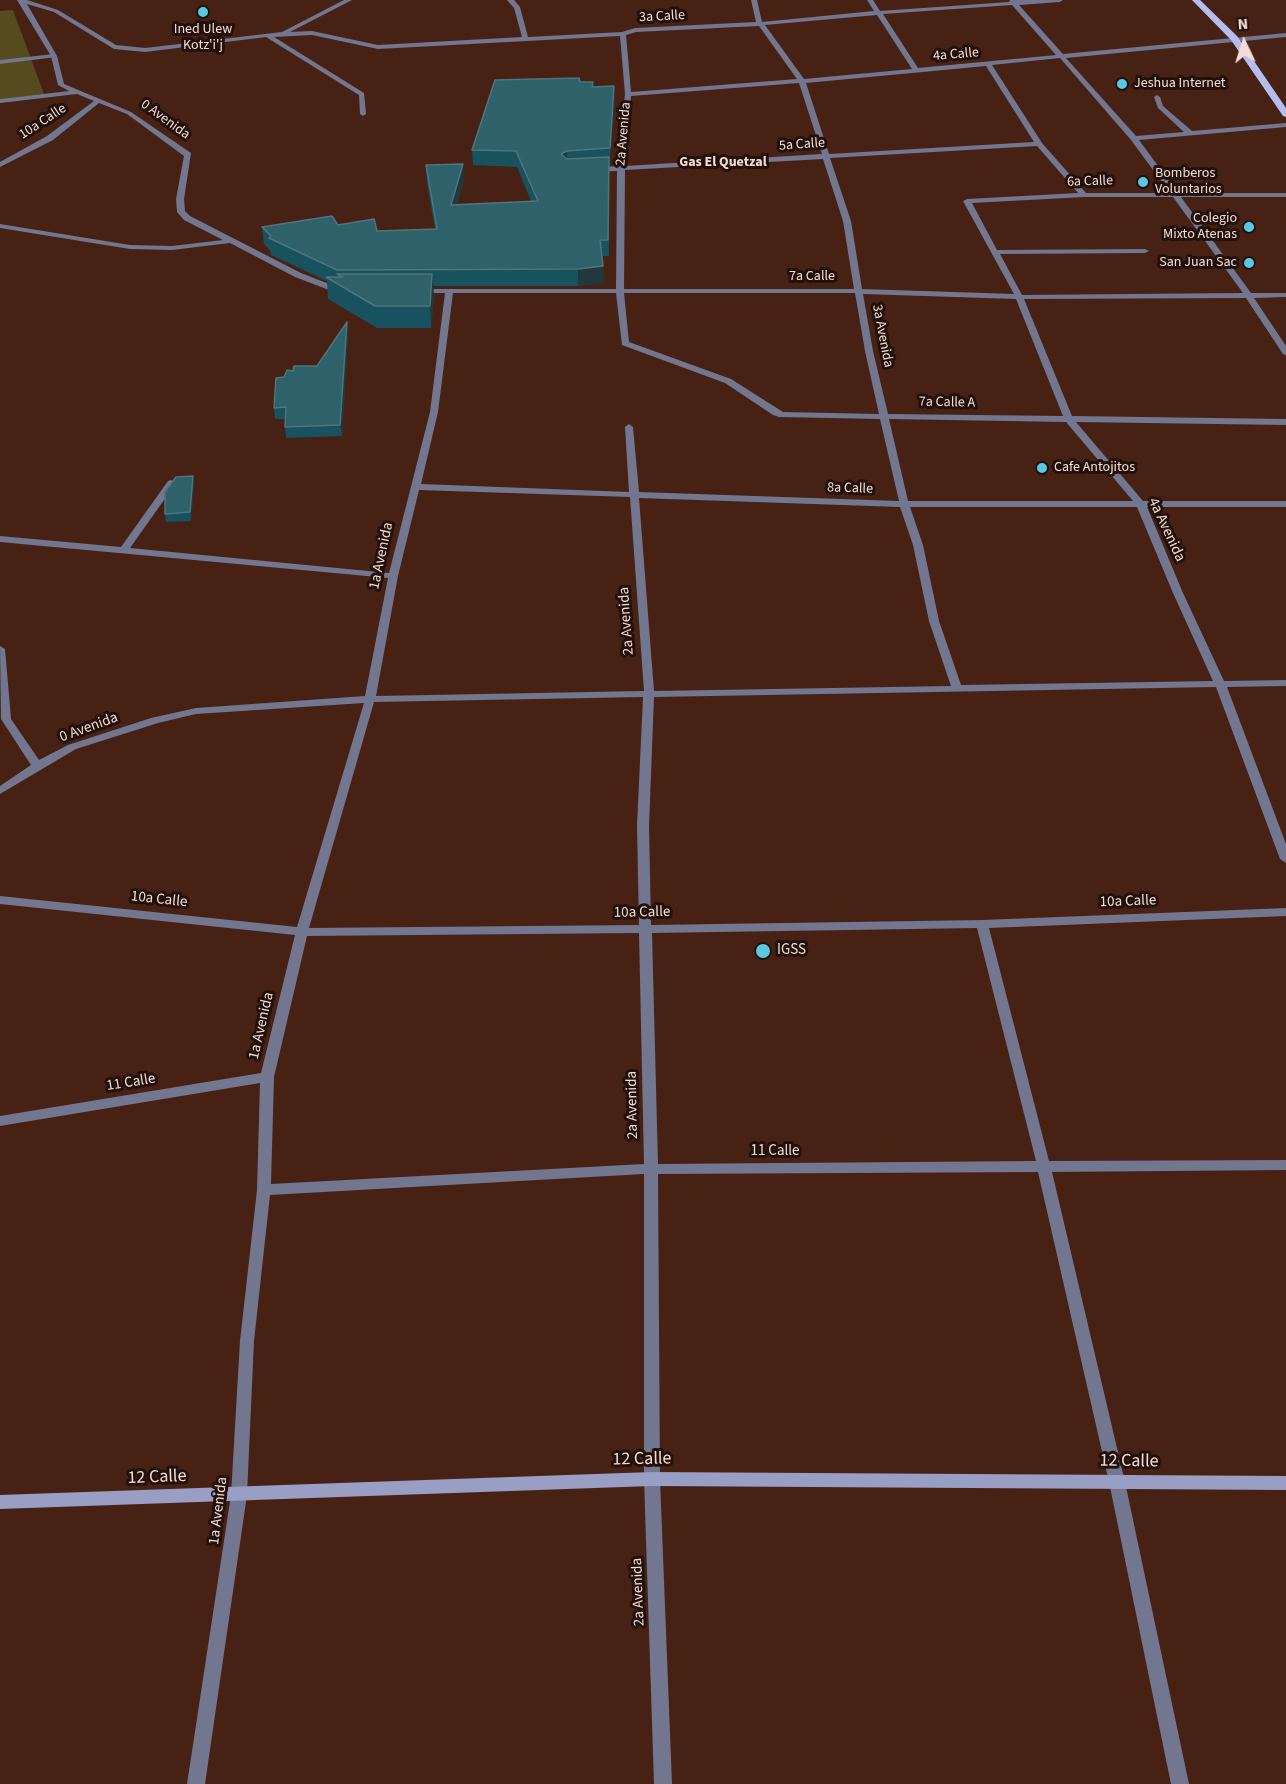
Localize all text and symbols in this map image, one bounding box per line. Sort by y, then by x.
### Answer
marker: Ined Ulew Kotz'i'j [196,5,210,19]
street label: 3a Calle [639,7,685,27]
north arrow [1214,12,1274,72]
text: N [1237,13,1249,35]
place label: Ined Ulew Kotz'i'j [174,22,232,54]
street label: 4a Calle [932,45,980,65]
place label: Jeshua Internet [1134,76,1225,92]
marker: Jeshua Internet [1115,77,1129,91]
street label: 0 Avenida [137,97,193,143]
street label: 10a Calle [16,101,70,143]
street label: 2a Avenida [613,102,635,166]
street label: 5a Calle [778,135,826,155]
district label: Gas El Quetzal [679,155,767,171]
place label: Bomberos Voluntarios [1155,166,1222,198]
street label: 6a Calle [1067,173,1113,191]
marker: Bomberos Voluntarios [1136,175,1150,189]
place label: Colegio Mixto Atenas [1163,211,1237,244]
marker: Colegio Mixto Atenas [1242,220,1256,234]
place label: San Juan Sac [1159,255,1237,271]
marker: San Juan Sac [1242,256,1256,270]
street label: 7a Calle [789,269,835,285]
street label: 3a Avenida [868,303,896,369]
street label: 7a Calle A [919,394,975,412]
place label: Cafe Antojitos [1054,460,1135,476]
marker: Cafe Antojitos [1035,461,1049,475]
street label: 8a Calle [827,480,873,498]
street label: 4a Avenida [1143,495,1189,565]
street label: 1a Avenida [366,521,398,591]
street label: 2a Avenida [616,586,638,656]
street label: 0 Avenida [57,709,121,747]
street label: 10a Calle [130,888,188,912]
street label: 10a Calle [1099,892,1157,912]
street label: 10a Calle [614,904,670,922]
marker: IGSS [754,942,772,960]
place label: IGSS [777,942,806,960]
street label: 1a Avenida [246,991,278,1061]
street label: 11 Calle [105,1070,157,1096]
street label: 2a Avenida [623,1071,643,1139]
street label: 11 Calle [750,1143,800,1161]
street label: 12 Calle [612,1449,672,1471]
street label: 12 Calle [1099,1451,1159,1473]
street label: 12 Calle [127,1466,187,1490]
street label: 1a Avenida [206,1476,232,1546]
street label: 2a Avenida [629,1558,649,1626]

